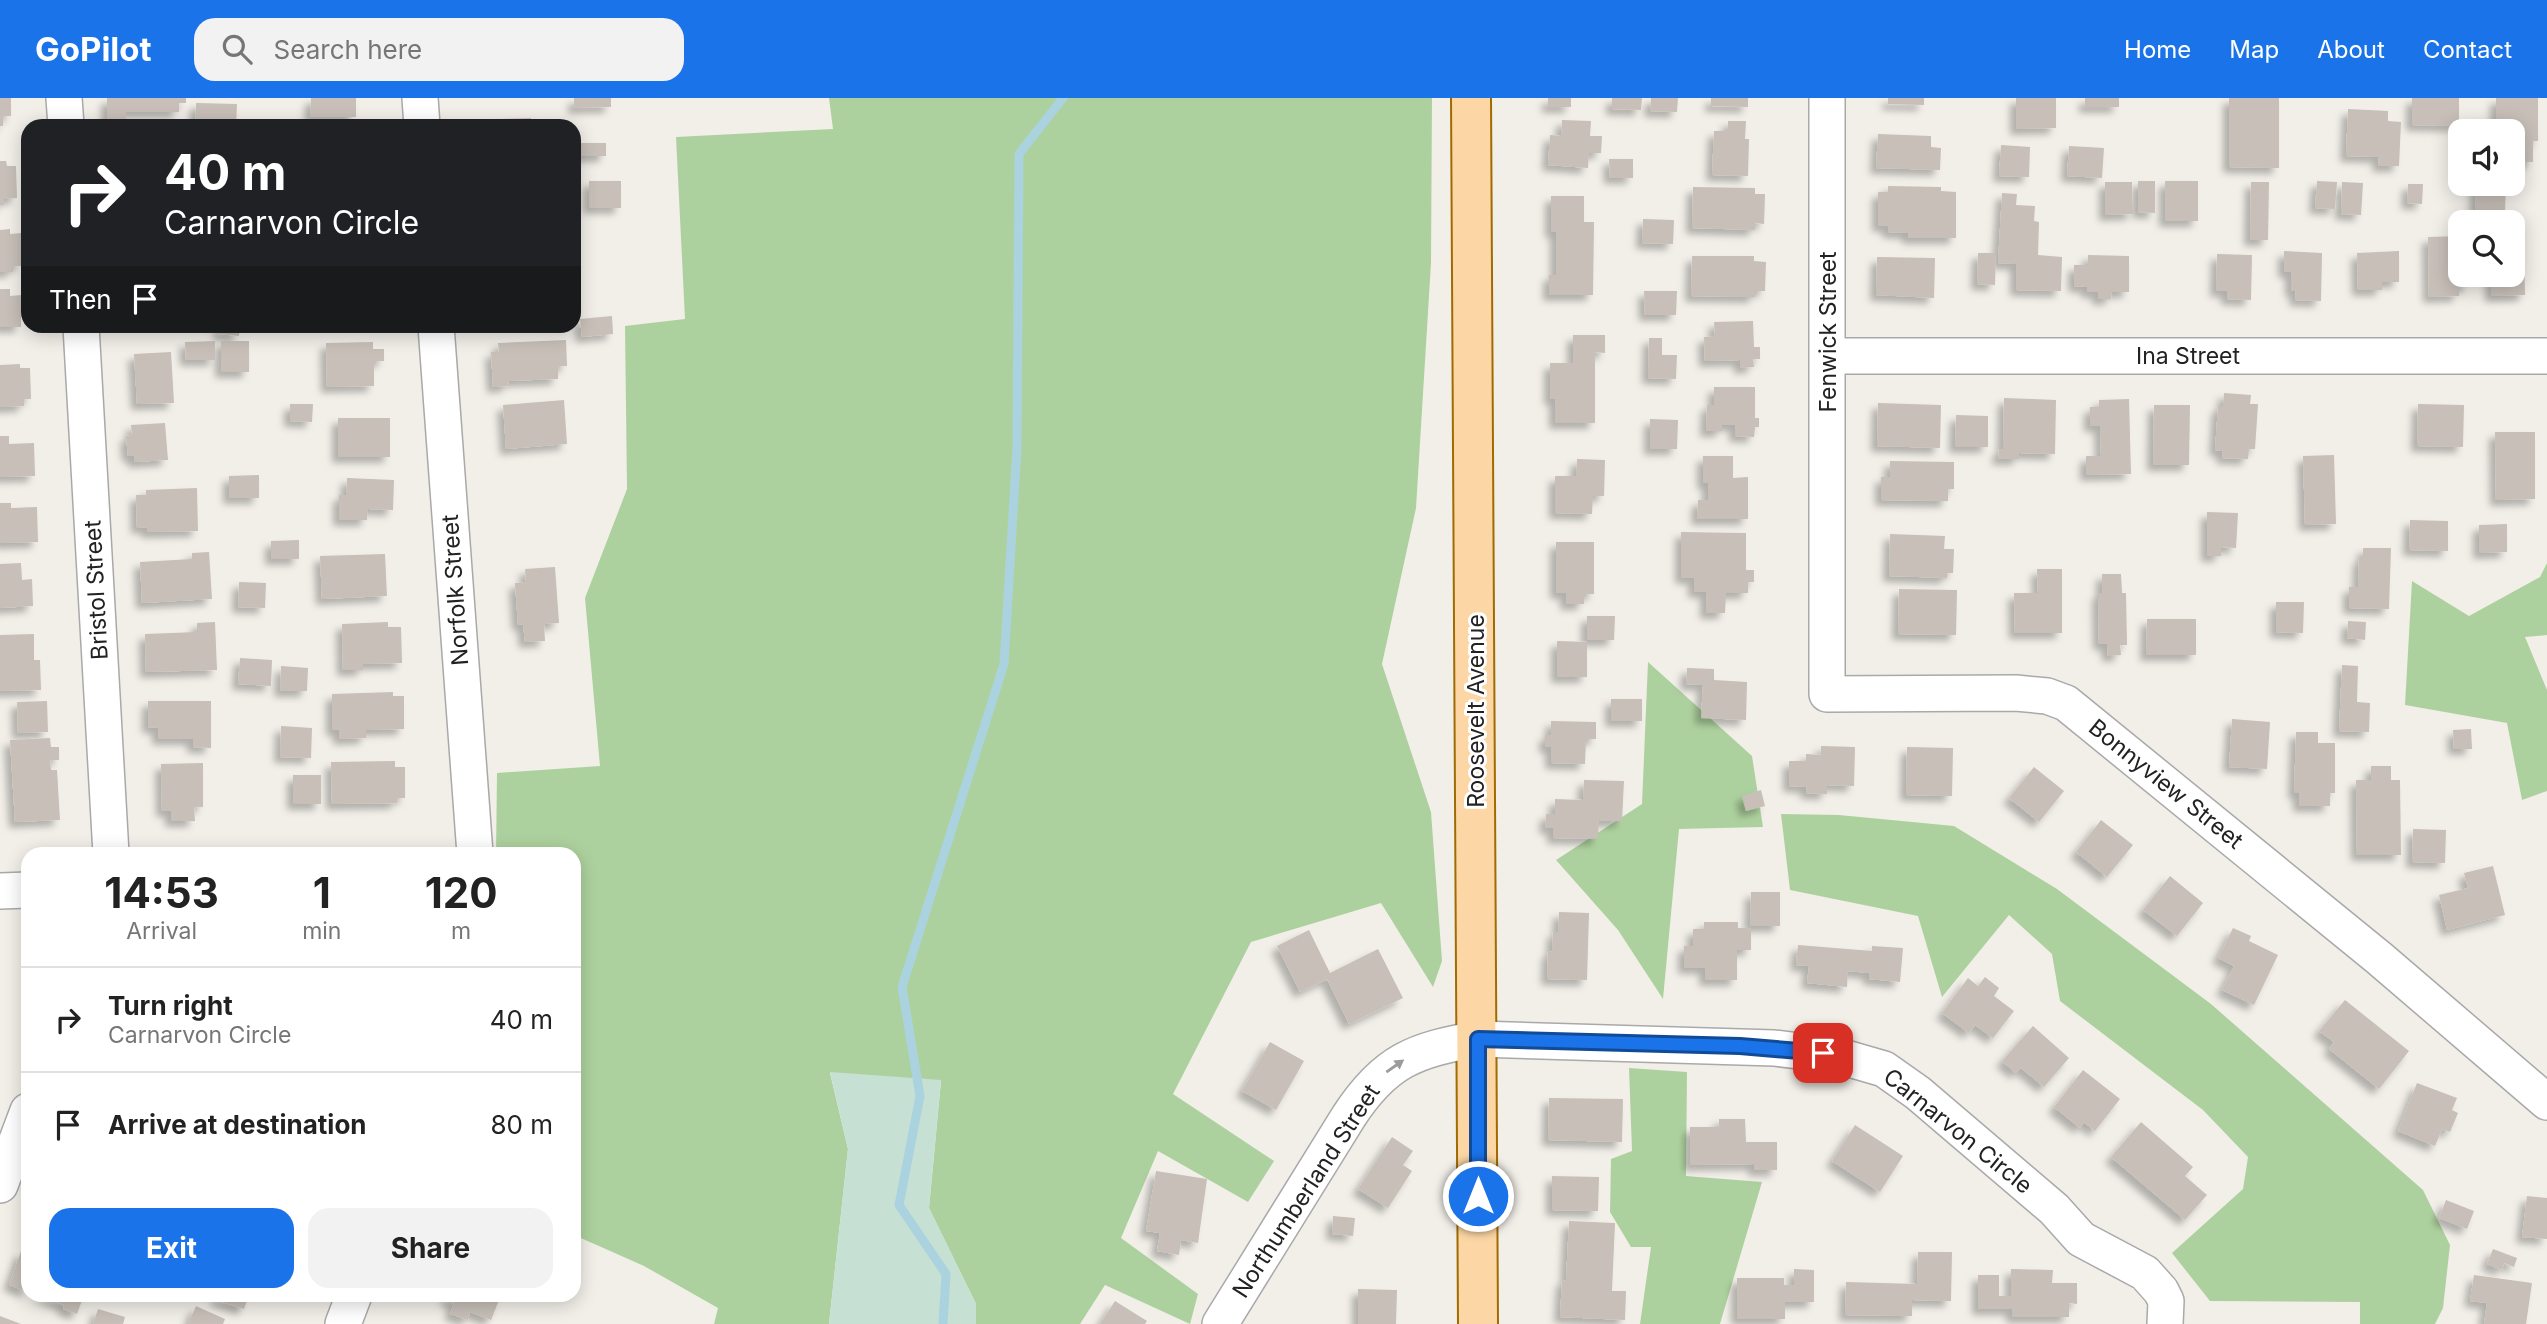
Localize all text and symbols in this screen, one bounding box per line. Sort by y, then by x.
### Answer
search box [194,18,684,81]
text: GoPilot [35,29,152,69]
icon: search [218,30,256,68]
text: Search here [274,34,422,65]
text: Home [2124,35,2191,64]
text: Map [2229,35,2279,64]
text: About [2317,35,2385,64]
text: Contact [2423,35,2512,64]
map controls [2448,119,2525,287]
button: sound [2448,119,2525,196]
text: 40 m [164,143,287,202]
icon: right [49,147,140,238]
text: Carnarvon Circle [164,203,419,242]
button: search [2448,210,2525,287]
street label: Fenwick Street [1814,251,1842,413]
icon: arrive [126,280,164,318]
text: Then [49,284,112,315]
street label: Ina Street [2136,342,2240,370]
street label: Norfolk Street [436,513,474,666]
street label: Bristol Street [78,519,114,661]
street label: Roosevelt Avenue [1462,614,1490,808]
street label: Bonnyview Street [2083,713,2249,855]
text: 14:53 [104,867,219,918]
text: 1 [313,867,331,918]
text: 120 [425,867,498,918]
text: Arrival [126,917,197,945]
text: min [302,917,341,945]
text: m [451,917,471,945]
text: Turn right [108,990,233,1021]
icon: right [49,1001,87,1039]
text: 40 m [490,1004,553,1035]
text: Carnarvon Circle [108,1021,291,1049]
pin [1793,1023,1853,1083]
icon: arrive [1804,1034,1842,1072]
one-way arrow [1385,1060,1404,1073]
street label: Carnarvon Circle [1878,1062,2038,1200]
street label: Northumberland Street [1226,1079,1386,1303]
icon: arrive [49,1106,87,1144]
text: Arrive at destination [108,1109,367,1140]
text: 80 m [490,1109,553,1140]
position arrow [1441,1159,1515,1233]
button: Exit [49,1208,294,1288]
button: Share [308,1208,553,1288]

